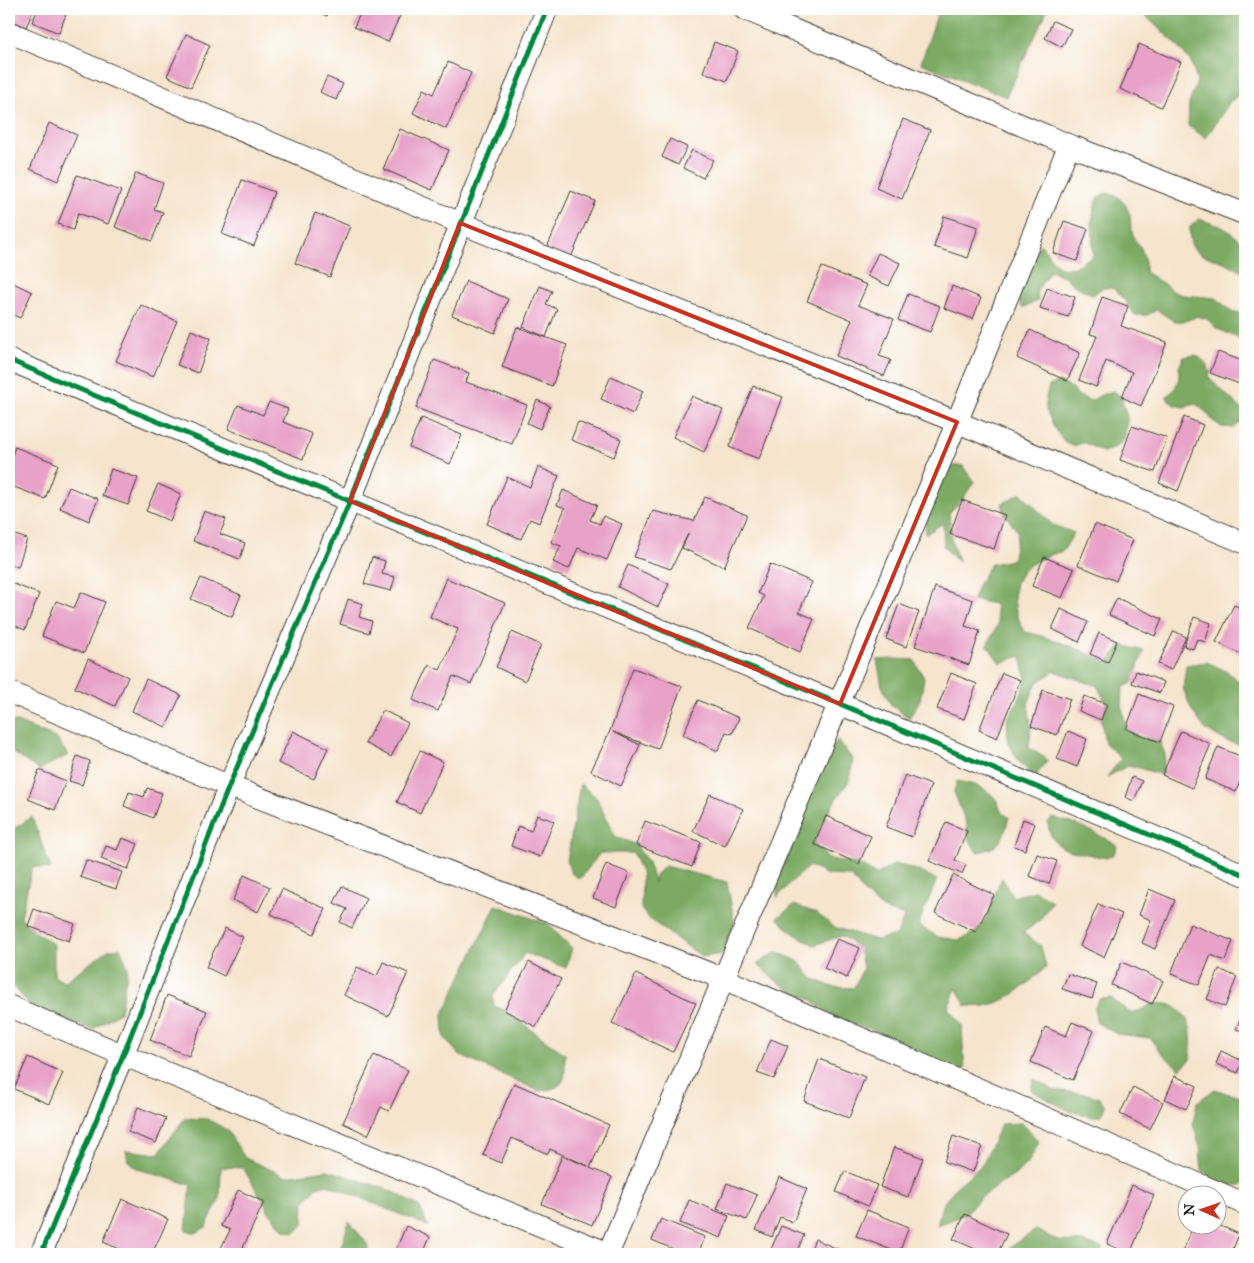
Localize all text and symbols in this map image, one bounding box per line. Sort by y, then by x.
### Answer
north arrow [1176,1186,1226,1236]
text: N [1181,1203,1198,1216]

